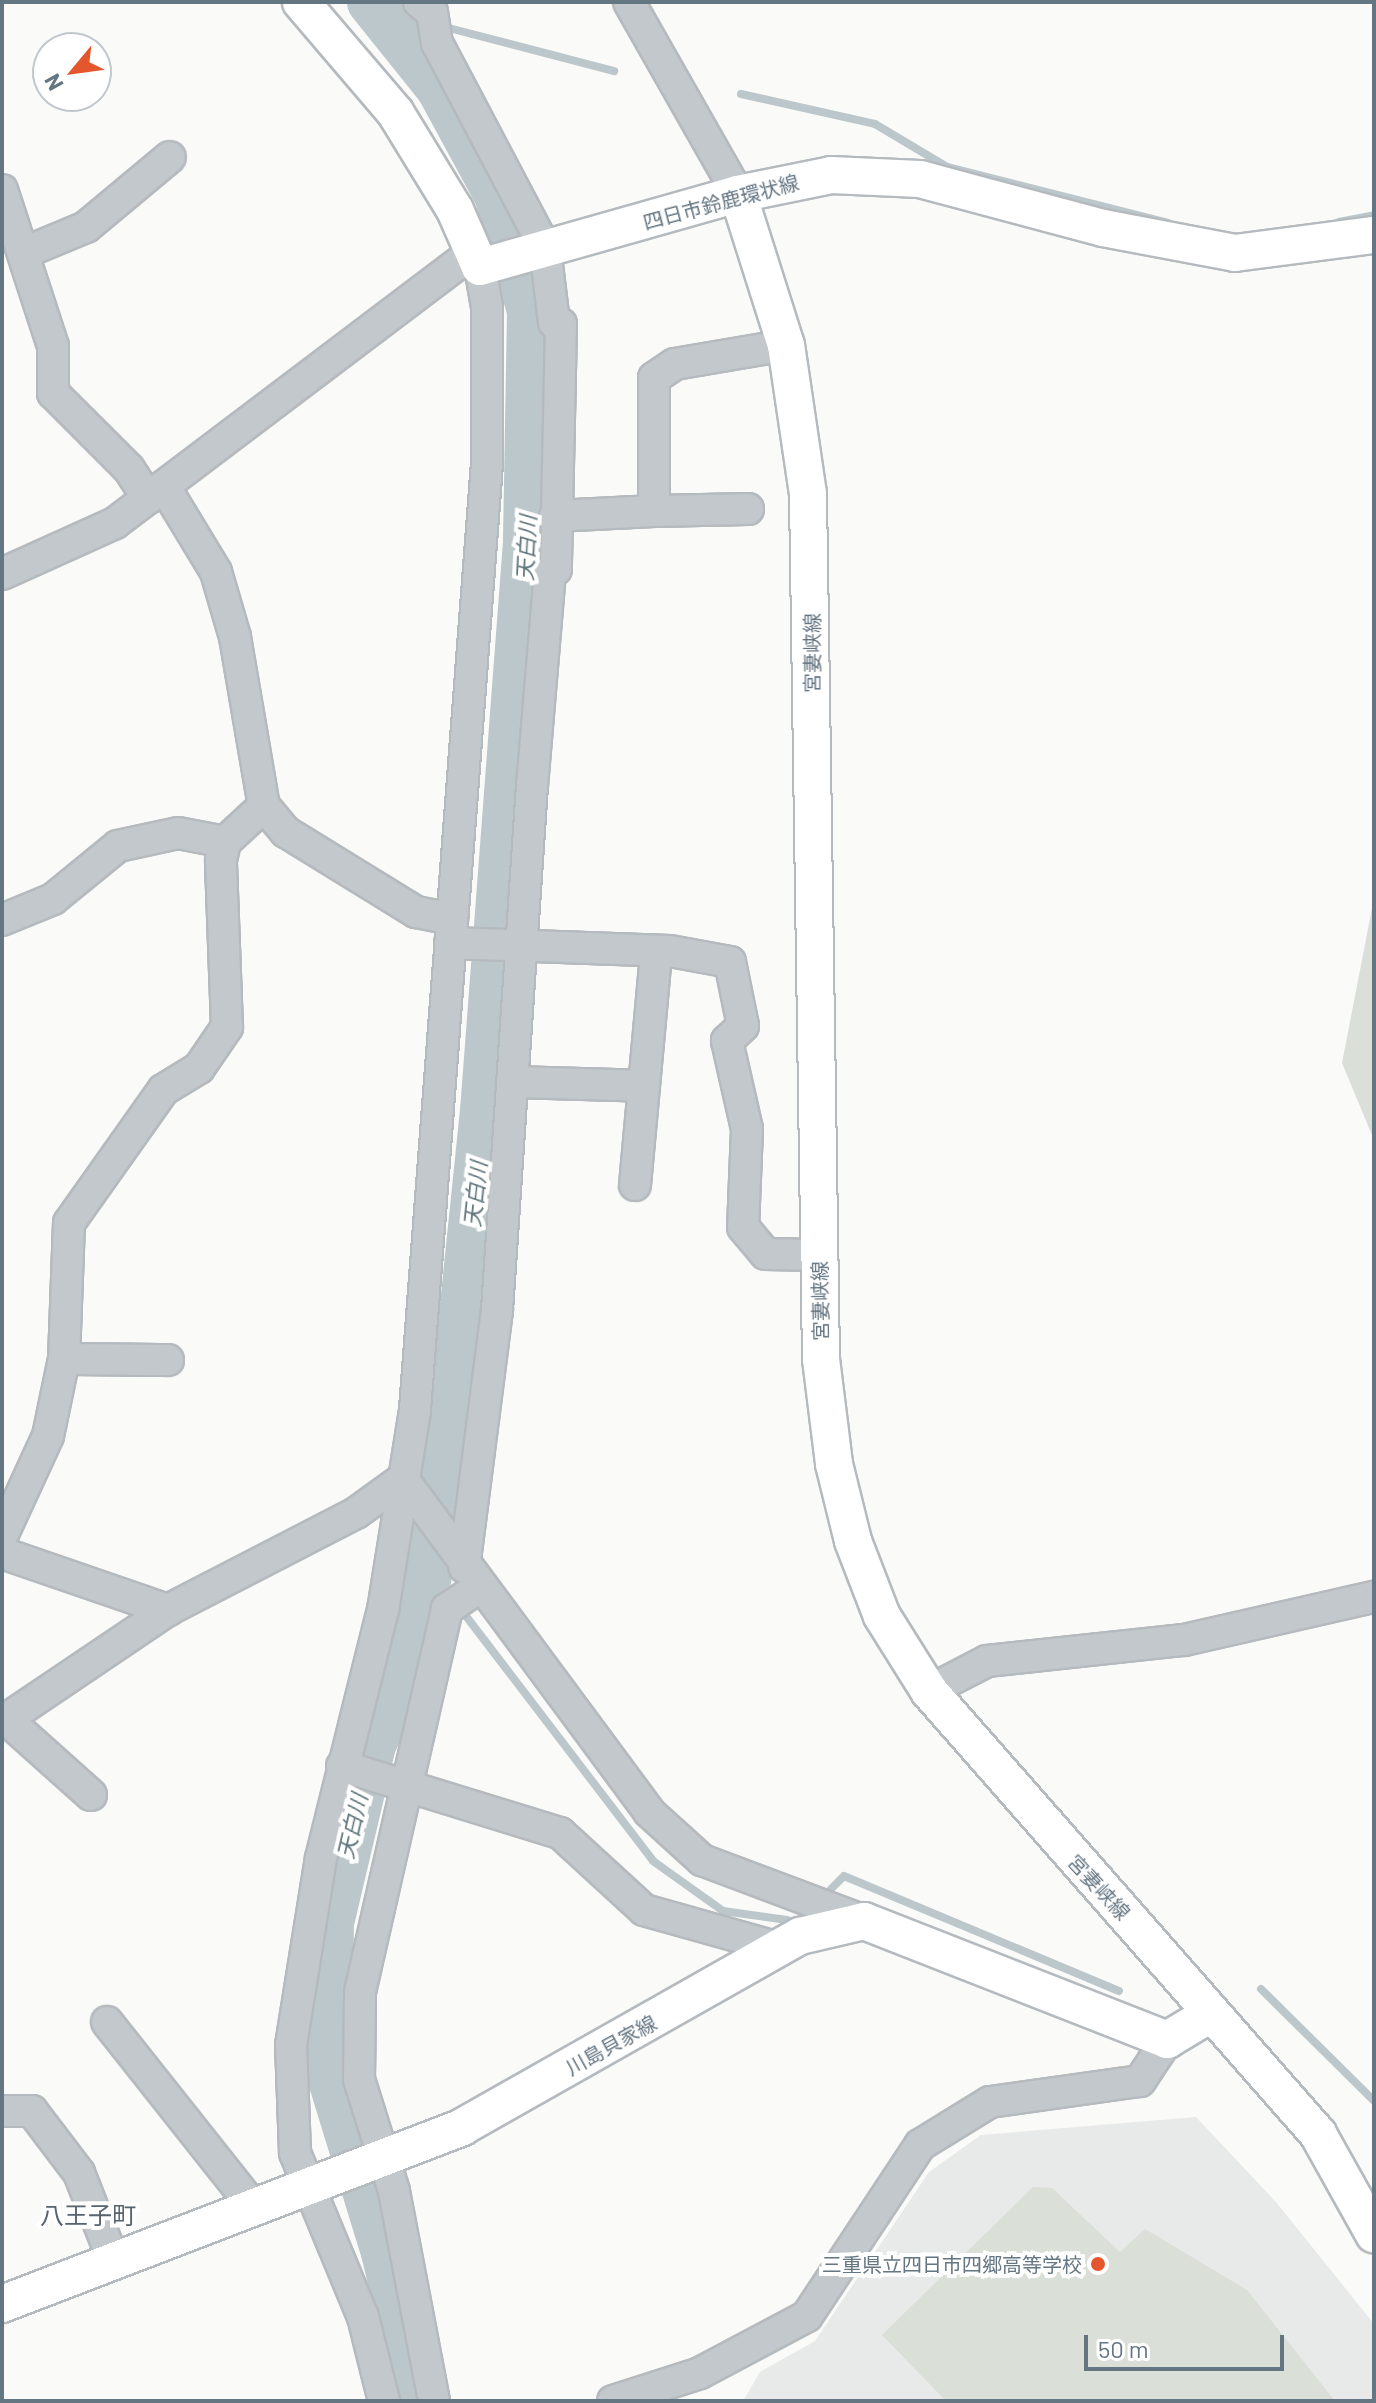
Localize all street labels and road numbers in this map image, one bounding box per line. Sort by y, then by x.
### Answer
street label: 四日市鈴鹿環状線 [641,170,801,234]
street label: 宮妻峡線 [800,613,824,693]
street label: 宮妻峡線 [807,1261,833,1341]
street label: 宮妻峡線 [1063,1850,1135,1924]
street label: 川島貝家線 [561,2010,661,2080]

